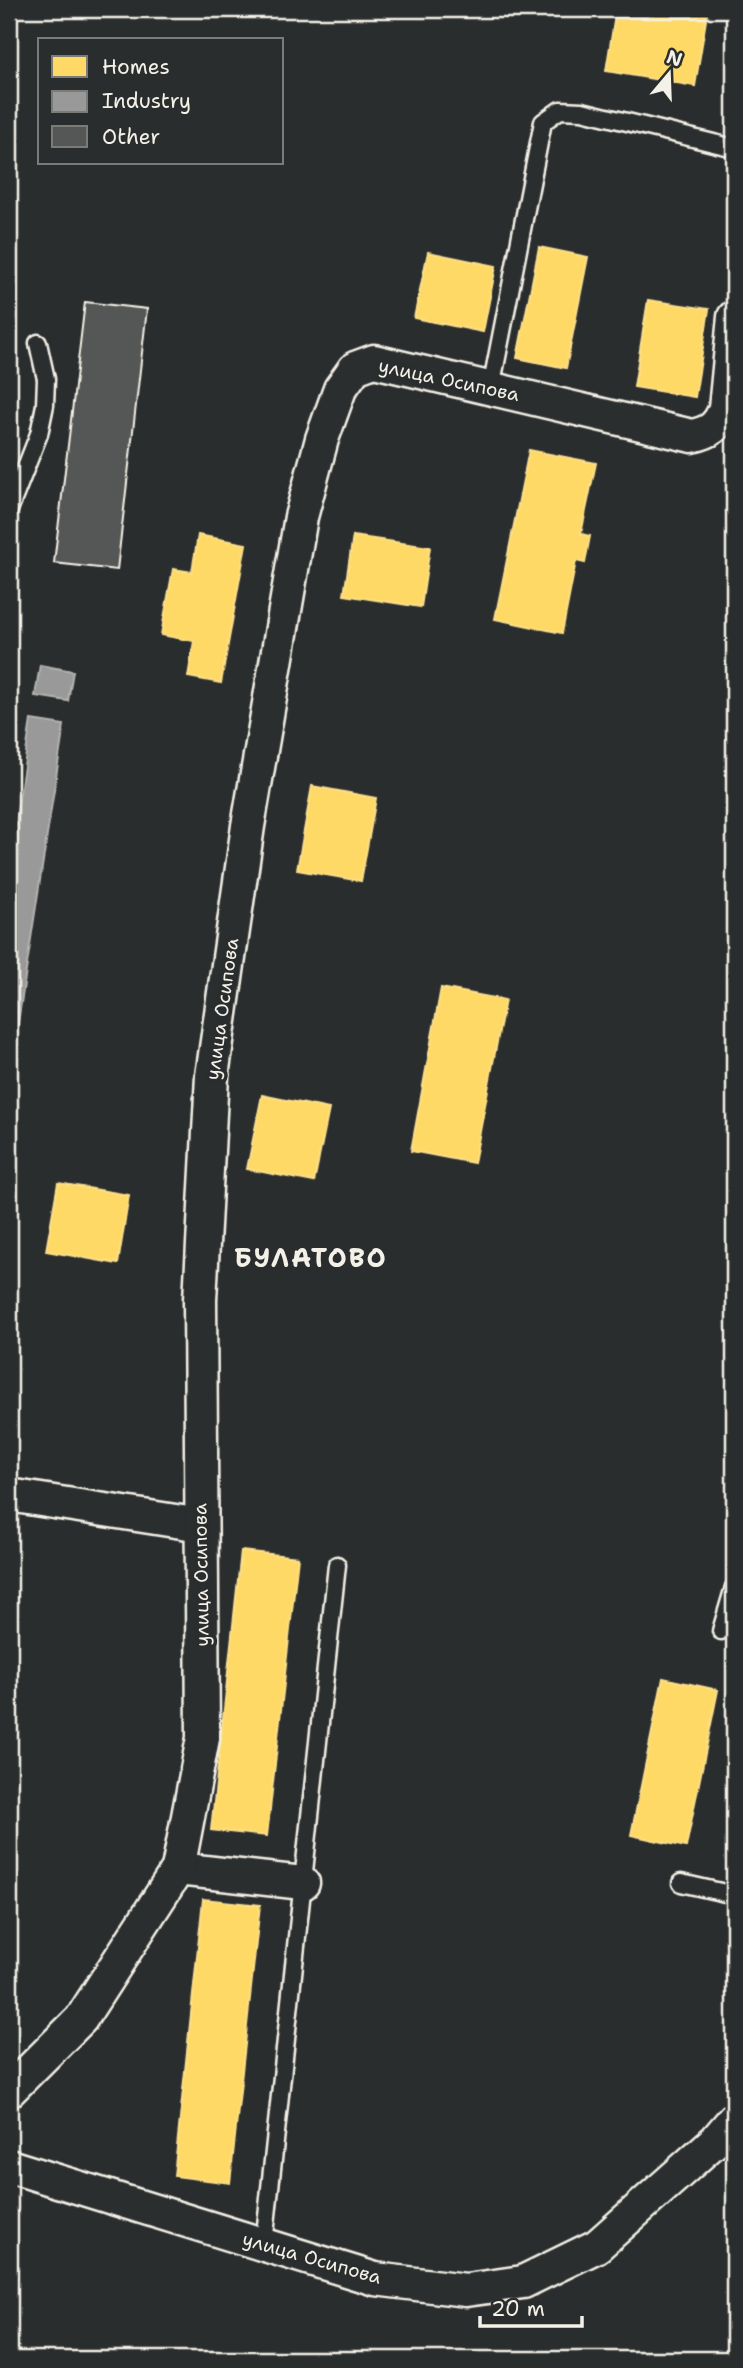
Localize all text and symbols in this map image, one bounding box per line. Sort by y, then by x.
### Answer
legend [38,38,284,164]
north arrow [634,38,704,108]
text: N [663,44,686,73]
text: Homes [102,53,170,81]
text: Industry [102,87,191,115]
text: Other [102,123,160,151]
street label: улица Осипова [376,353,522,407]
street label: улица Осипова [200,936,244,1082]
district label: БУЛАТОВО [234,1240,388,1275]
street label: улица Осипова [187,1503,215,1647]
street label: улица Осипова [240,2226,384,2290]
scale bar [480,2284,582,2328]
text: 20 m [491,2295,545,2323]

